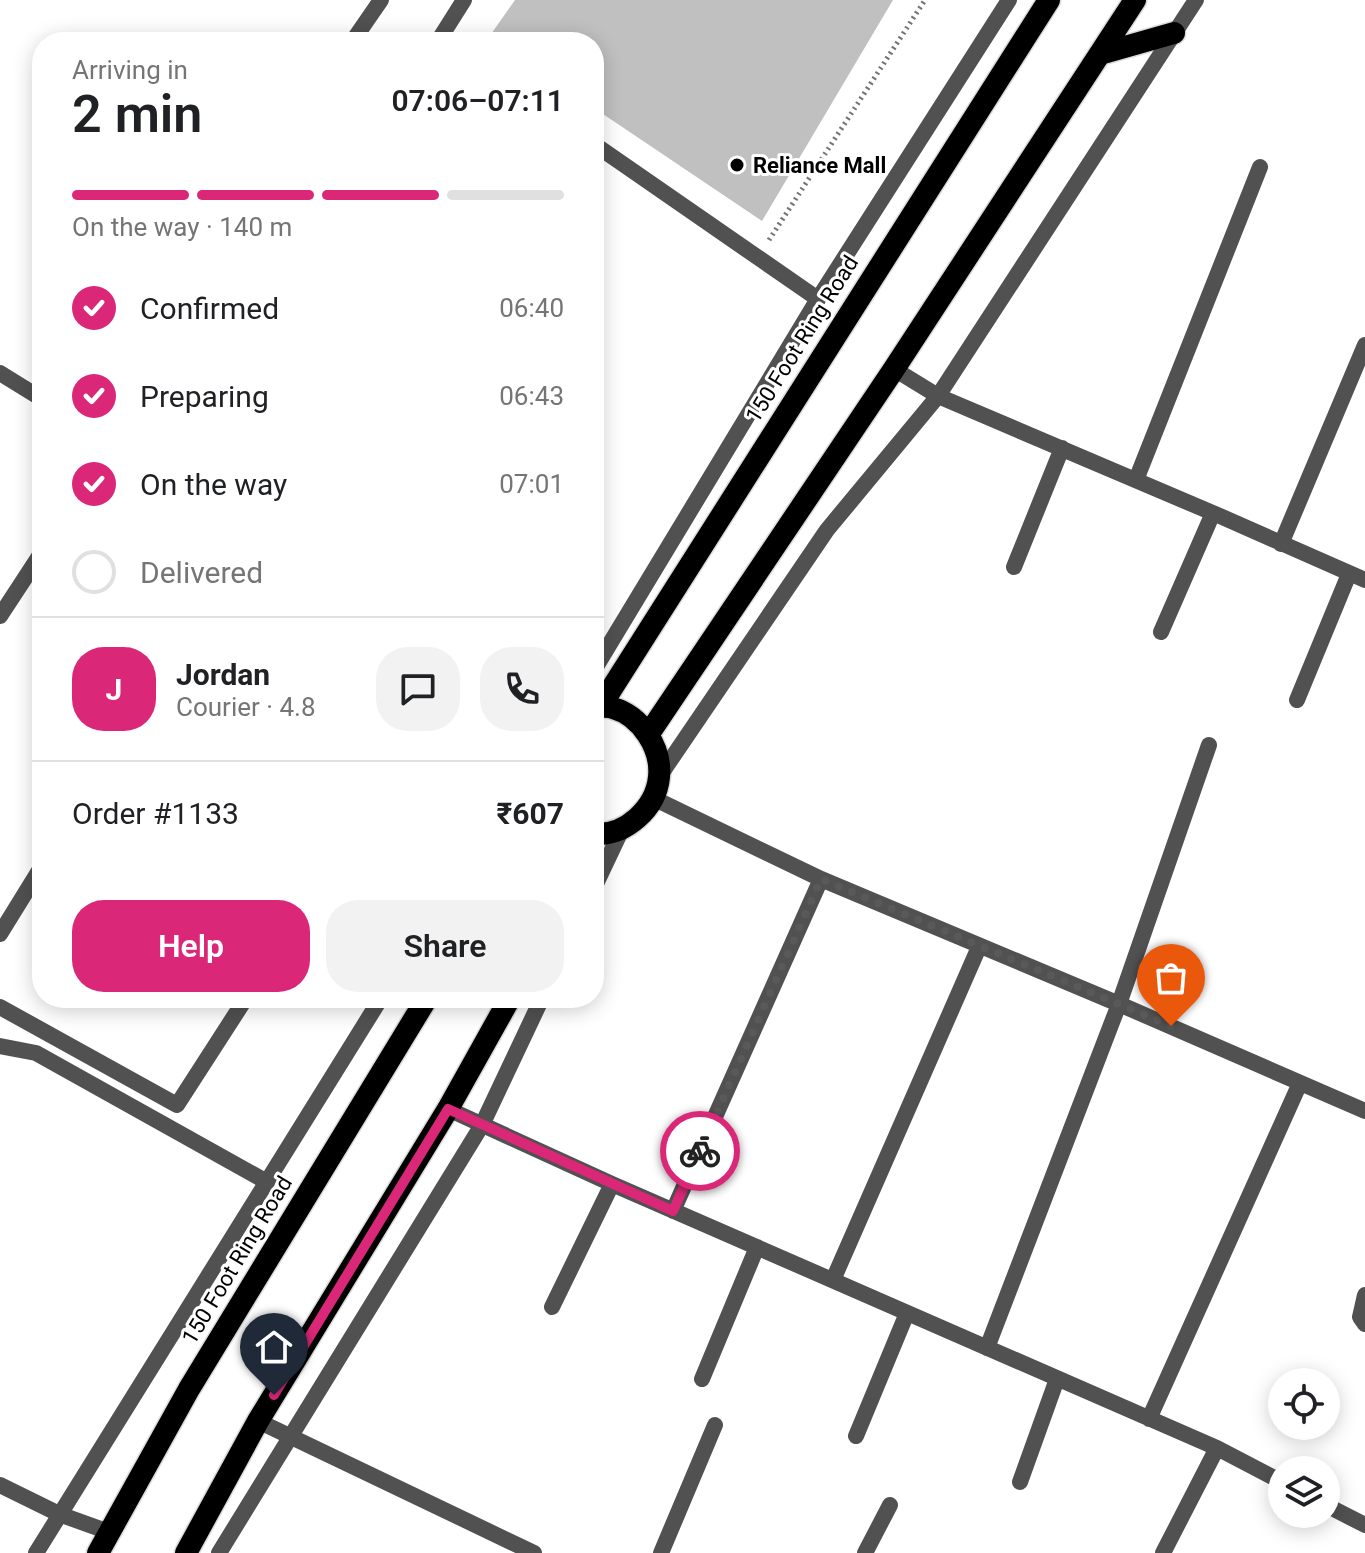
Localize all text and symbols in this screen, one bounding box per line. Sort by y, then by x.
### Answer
text: Arriving in [72,55,188,85]
text: 07:06–07:11 [391,83,564,118]
text: 2 min [72,84,202,145]
place label: Reliance Mall [753,153,886,178]
marker: Reliance Mall [728,156,746,174]
text: On the way · 140 m [72,212,292,242]
street label: 150 Foot Ring Road [741,251,863,427]
icon: check [72,286,116,330]
text: Confirmed [140,291,279,326]
text: 06:40 [499,293,564,323]
icon: check [72,374,116,418]
text: Preparing [140,379,269,414]
text: 06:43 [499,381,564,411]
icon: check [72,462,116,506]
text: On the way [140,467,287,502]
text: 07:01 [499,469,564,499]
text: Delivered [140,555,263,590]
button: chat [376,647,460,731]
button: phone [480,647,564,731]
text: Jordan [176,657,270,692]
text: J [106,672,122,707]
text: Courier · 4.8 [176,692,316,722]
text: Order #1133 [72,796,239,831]
text: ₹607 [497,796,564,831]
button: Help [72,900,310,992]
button: Share [326,900,564,992]
pin [1137,944,1205,1026]
icon: bag [1149,956,1193,1000]
courier [660,1111,740,1191]
icon: bike [678,1129,722,1173]
street label: 150 Foot Ring Road [177,1171,297,1349]
pin [240,1313,308,1395]
icon: home [252,1325,296,1369]
map controls [1268,1368,1340,1528]
button: locate [1268,1368,1340,1440]
button: layers [1268,1456,1340,1528]

